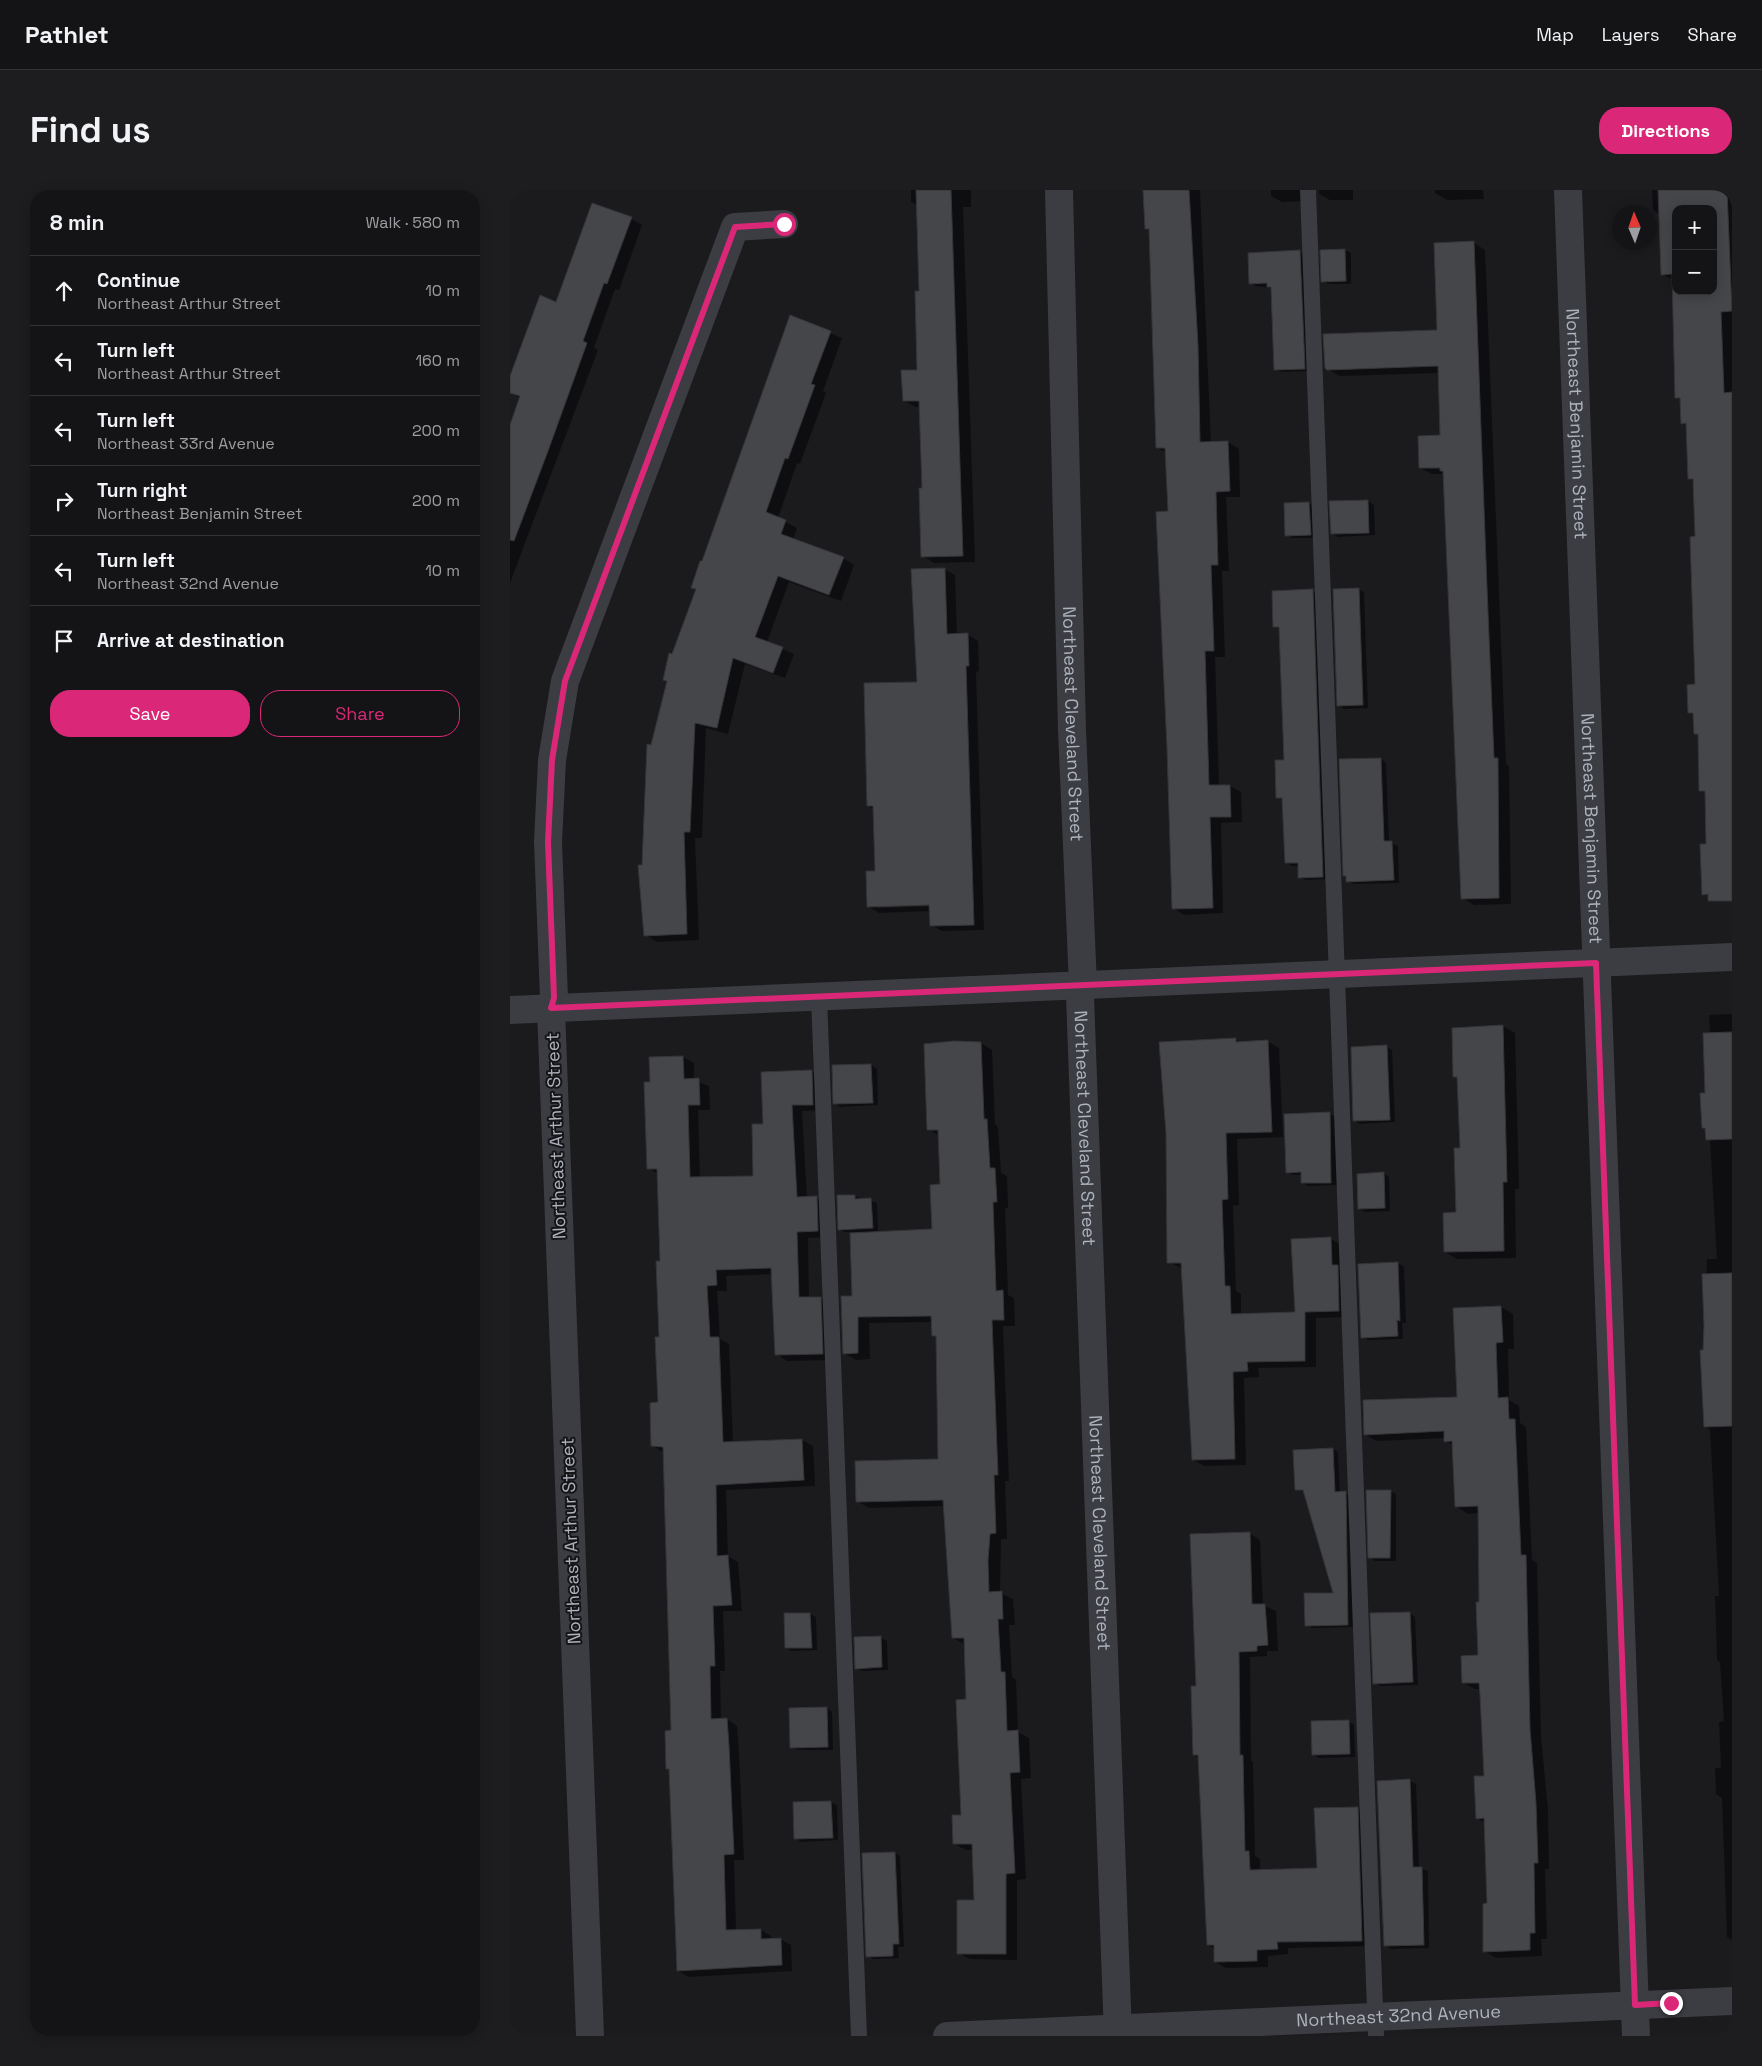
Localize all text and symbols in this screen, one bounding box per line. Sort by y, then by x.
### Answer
text: Pathlet [25,19,109,50]
text: Map [1536,23,1574,46]
text: Layers [1602,23,1659,46]
text: Share [1687,23,1737,46]
button: Directions [1599,107,1732,154]
text: Find us [30,108,151,152]
north arrow [1612,205,1657,250]
map controls [1672,205,1717,295]
button: + [1672,205,1717,250]
text: 8 min [50,209,104,236]
text: Walk · 580 m [366,212,460,233]
route start [773,213,796,236]
button: − [1672,250,1717,295]
text: Continue [97,268,180,293]
icon: ahead [50,277,78,305]
text: 10 m [425,280,460,301]
text: Northeast Arthur Street [97,293,281,314]
street label: Northeast Benjamin Street [1561,308,1593,540]
text: Turn left [97,338,175,363]
icon: left [50,347,78,375]
text: 160 m [415,350,460,371]
text: Northeast Arthur Street [97,363,281,384]
text: Turn left [97,408,175,433]
icon: left [50,417,78,445]
text: 200 m [412,420,460,441]
text: Northeast 33rd Avenue [97,433,275,454]
text: Turn right [97,478,187,503]
icon: right [50,487,78,515]
text: 200 m [412,490,460,511]
text: Northeast Benjamin Street [97,503,303,524]
text: Turn left [97,548,175,573]
icon: left [50,557,78,585]
text: 10 m [425,560,460,581]
text: Northeast 32nd Avenue [97,573,279,594]
street label: Northeast Cleveland Street [1058,606,1089,842]
icon: arrive [50,627,78,655]
text: Arrive at destination [97,628,285,653]
button: Save [50,690,250,737]
button: Share [260,690,460,737]
street label: Northeast Benjamin Street [1576,713,1608,945]
street label: Northeast Cleveland Street [1070,1010,1101,1246]
street label: Northeast Arthur Street [540,1032,571,1240]
street label: Northeast Cleveland Street [1084,1415,1116,1651]
street label: Northeast Arthur Street [555,1437,586,1645]
route end [1660,1992,1683,2015]
street label: Northeast 32nd Avenue [1296,1999,1501,2031]

